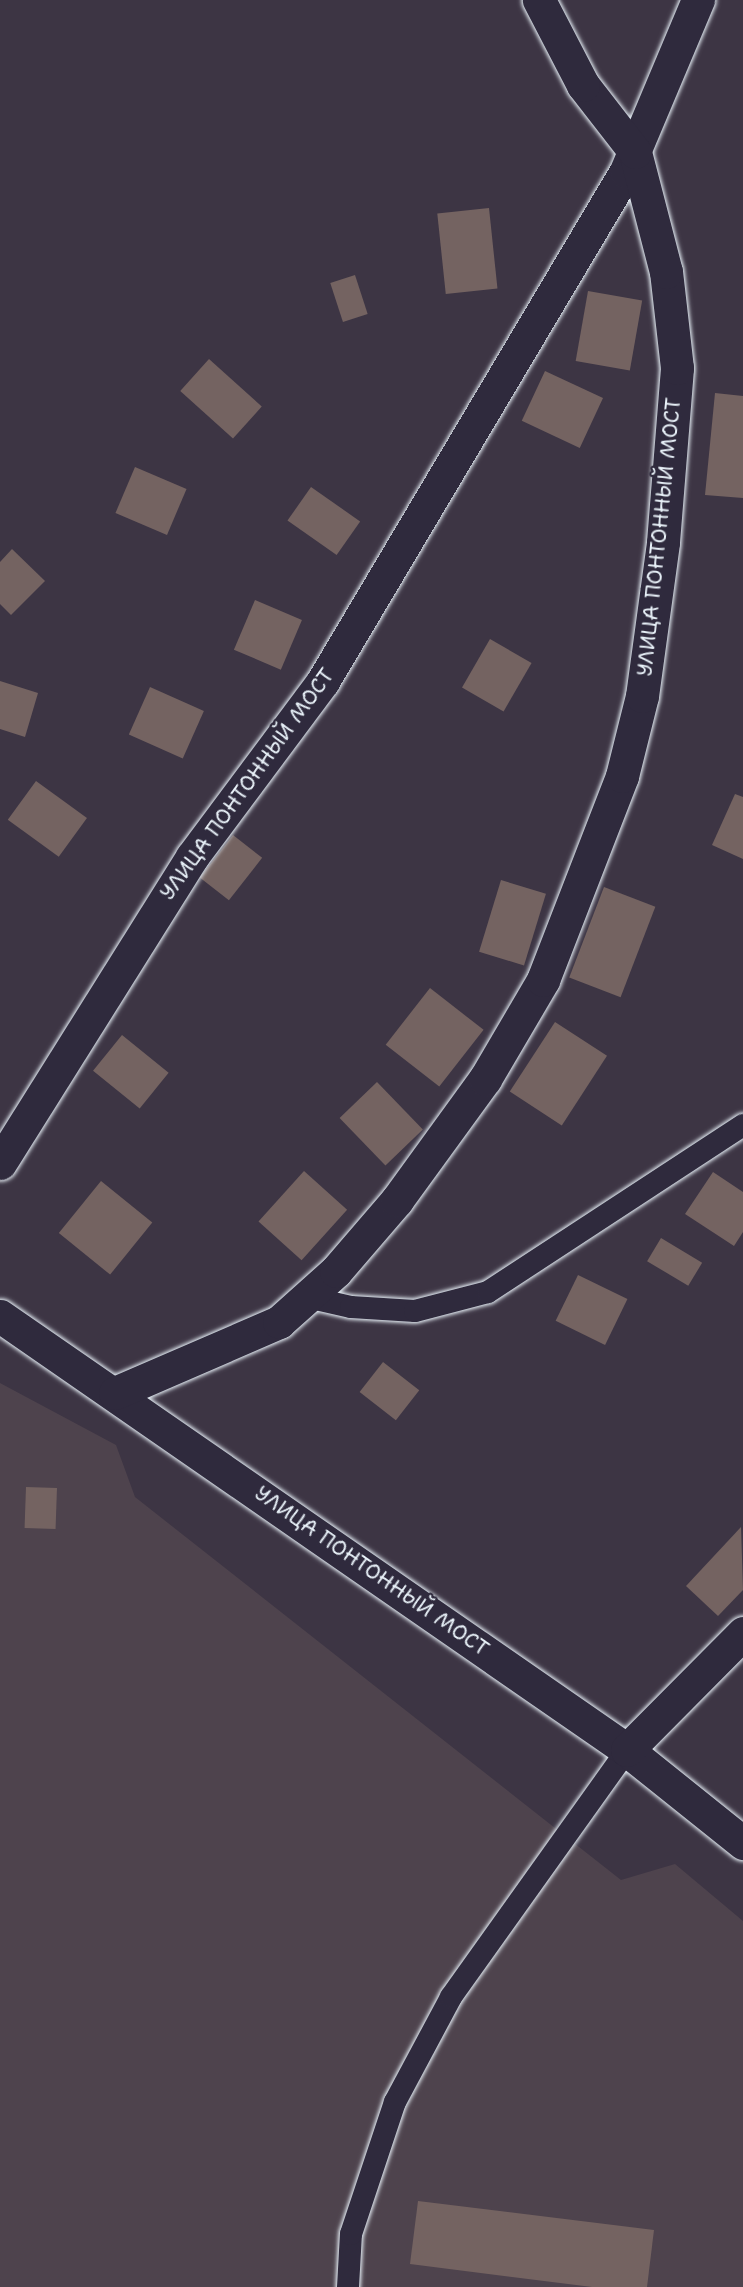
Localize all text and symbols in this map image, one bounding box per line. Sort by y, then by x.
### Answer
street label: УЛИЦА ПОНТОННЫЙ МОСТ [632,396,686,678]
street label: УЛИЦА ПОНТОННЫЙ МОСТ [155,663,339,905]
street label: УЛИЦА ПОНТОННЫЙ МОСТ [250,1480,494,1662]

